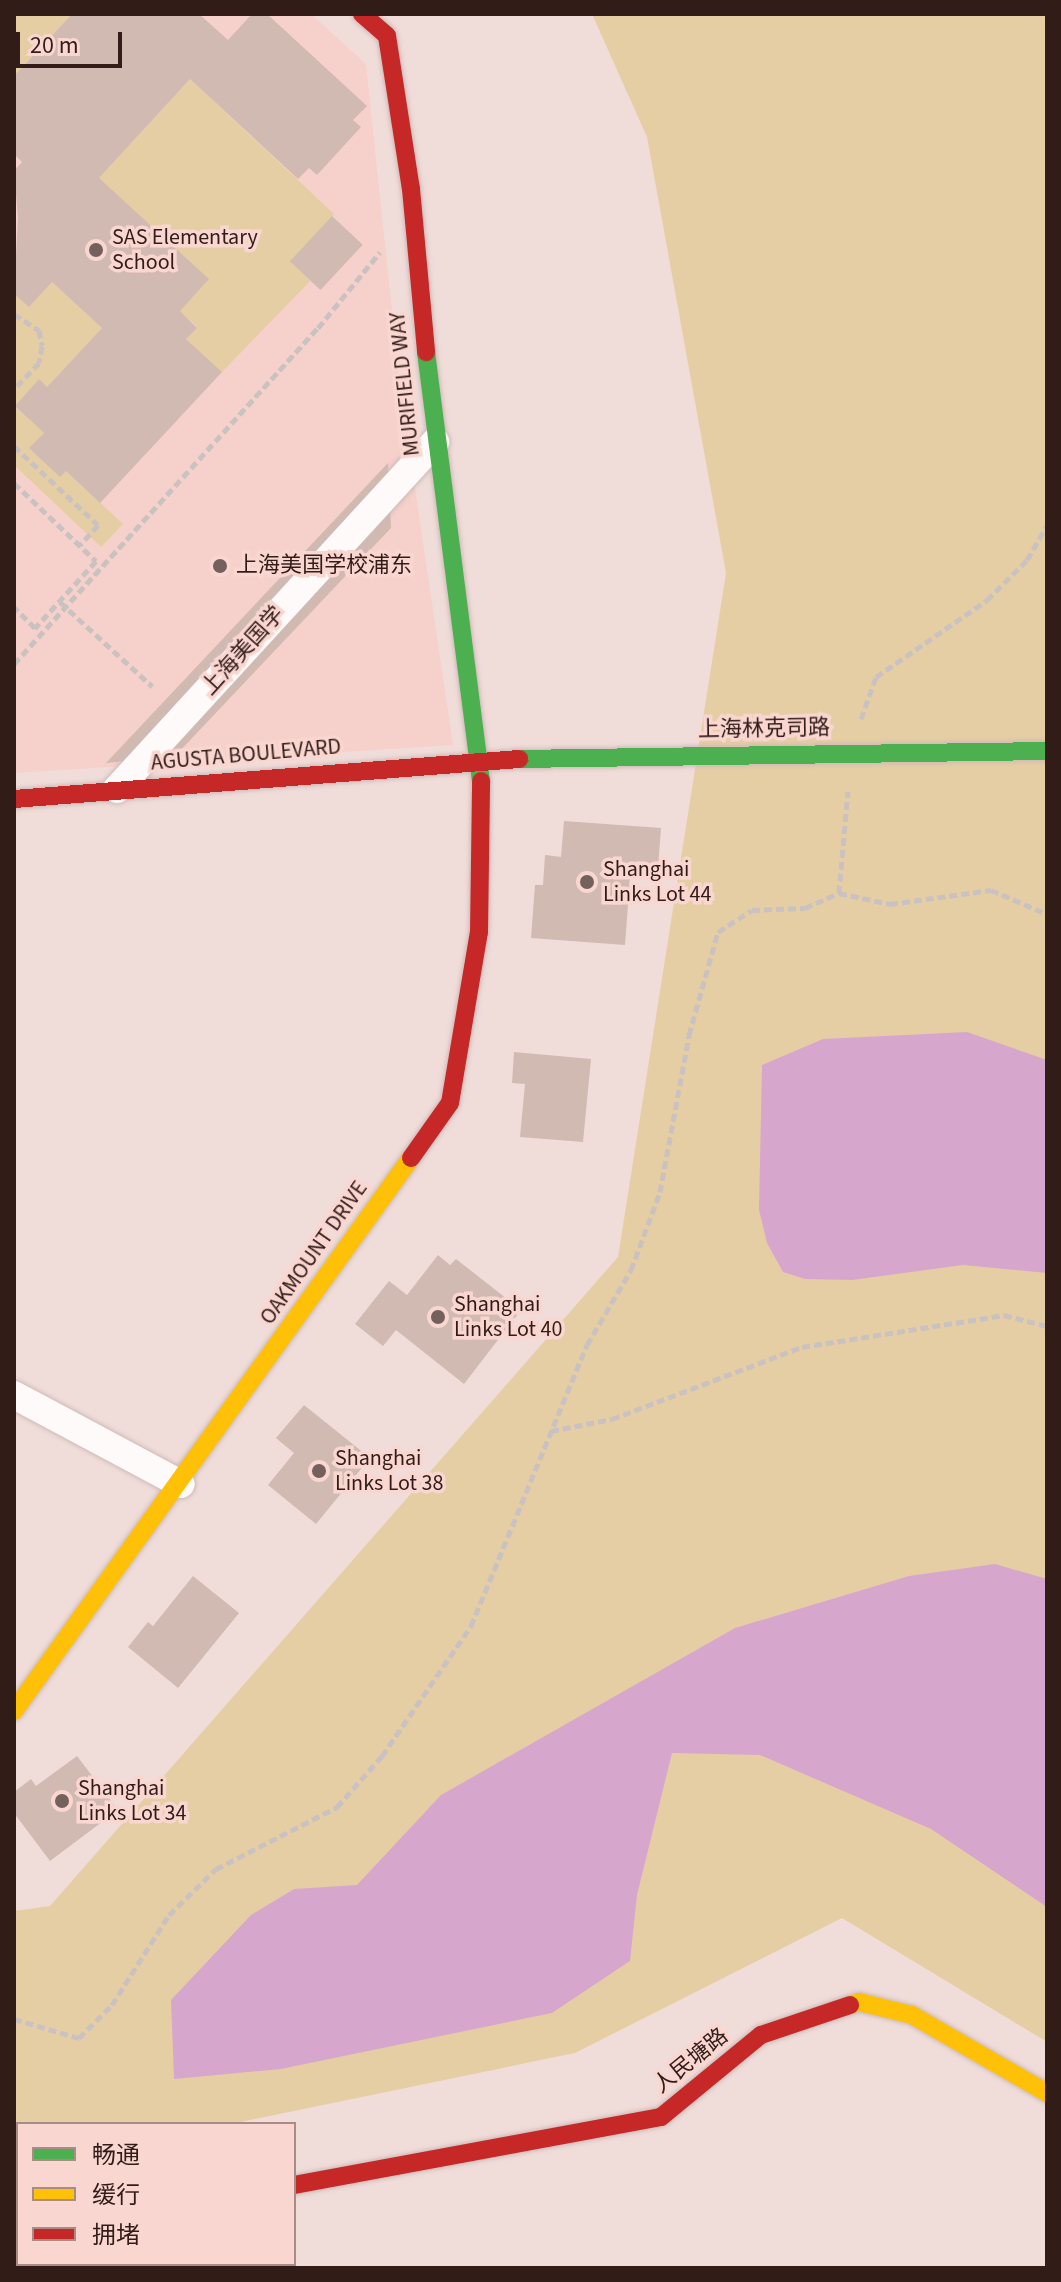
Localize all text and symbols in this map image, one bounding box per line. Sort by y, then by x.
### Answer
scale bar [20,16,126,66]
text: 20 m [30,28,79,63]
place label: SAS Elementary School [112,224,258,276]
marker: SAS Elementary School [87,241,105,259]
street label: MURIFIELD WAY [384,311,426,457]
place label: 上海美国学校浦东 [236,553,412,579]
marker: 上海美国学校浦东 [211,557,229,575]
street label: 上海美国学 [196,601,290,701]
street label: 上海林克司路 [698,715,830,743]
street label: AGUSTA BOULEVARD [150,734,342,776]
place label: Shanghai Links Lot 44 [603,856,711,908]
marker: Shanghai Links Lot 44 [578,873,596,891]
street label: OAKMOUNT DRIVE [255,1176,373,1330]
place label: Shanghai Links Lot 40 [454,1291,562,1342]
marker: Shanghai Links Lot 40 [429,1308,447,1326]
place label: Shanghai Links Lot 38 [335,1445,443,1496]
marker: Shanghai Links Lot 38 [310,1462,328,1480]
place label: Shanghai Links Lot 34 [78,1775,186,1826]
marker: Shanghai Links Lot 34 [53,1792,71,1810]
street label: 人民塘路 [648,2023,734,2099]
legend [16,2122,296,2266]
text: 畅通 [92,2138,140,2173]
text: 缓行 [92,2178,140,2213]
text: 拥堵 [92,2218,140,2253]

